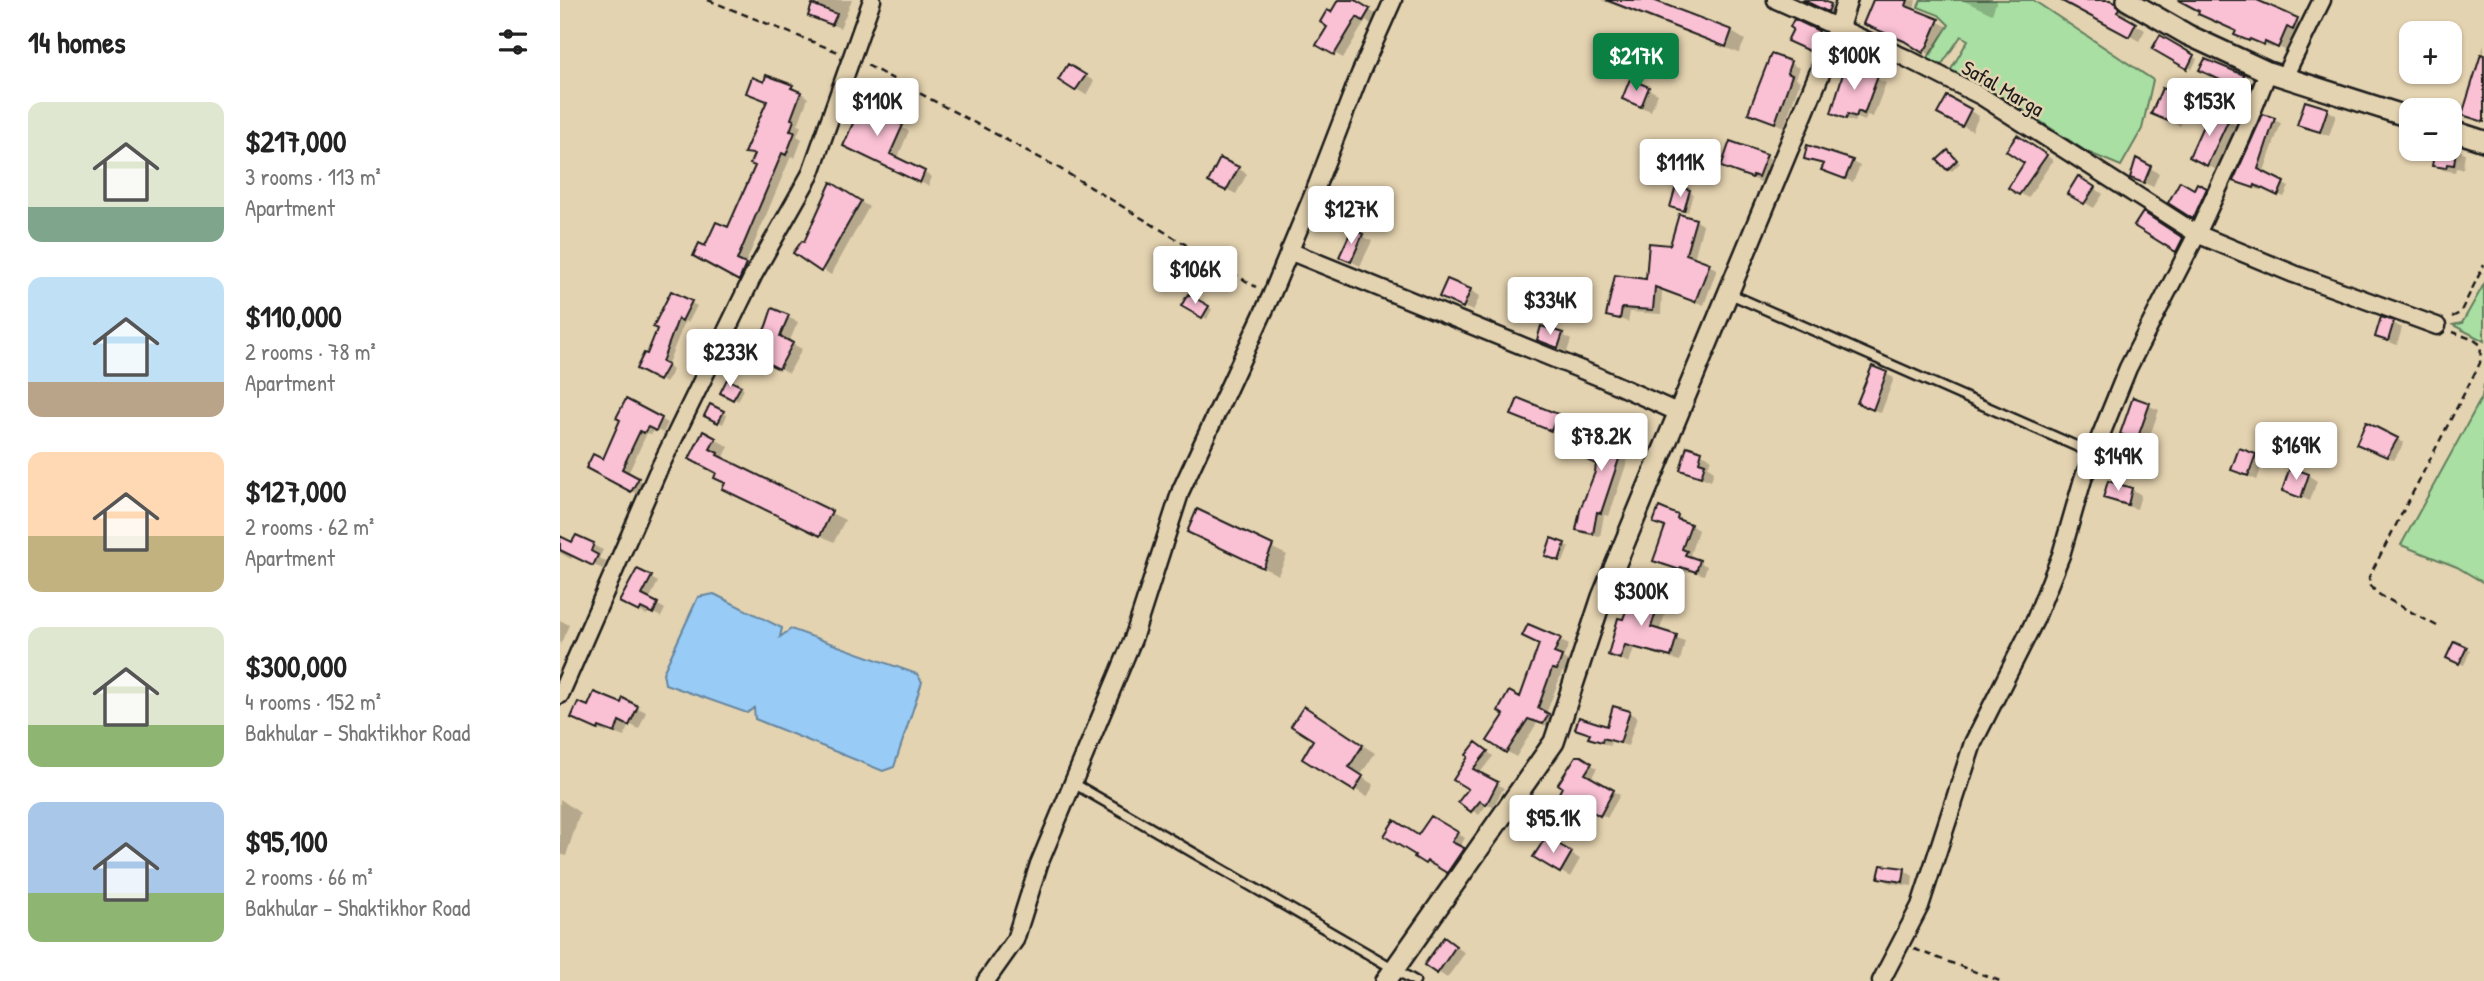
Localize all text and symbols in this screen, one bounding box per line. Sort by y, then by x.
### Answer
map controls [2399,21,2462,161]
button: + [2399,21,2462,84]
text: 14 homes [28,22,126,62]
icon: filters [494,23,532,61]
pin: $100K [1805,32,1903,92]
pin: $217K [1587,34,1685,93]
text: $100K [1828,39,1880,70]
text: $217K [1609,40,1663,71]
street label: Safal Marga [1957,53,2049,123]
pin: $110K [828,78,926,138]
pin: $153K [2160,78,2258,138]
text: $110K [852,85,902,116]
text: $153K [2183,85,2235,116]
button: − [2399,98,2462,161]
text: $217,000 [245,121,346,161]
icon: home [84,130,168,214]
pin: $111K [1631,140,1729,199]
text: $111K [1656,146,1704,177]
text: 3 rooms · 113 m² [245,161,381,192]
pin: $127K [1302,187,1400,246]
text: Apartment [245,192,335,223]
text: $127K [1324,193,1378,224]
pin: $106K [1146,246,1244,306]
text: $106K [1169,253,1221,284]
pin: $334K [1501,278,1599,337]
text: $334K [1524,284,1576,315]
text: $110,000 [245,296,342,336]
icon: home [84,305,168,389]
pin: $233K [681,330,779,389]
text: 2 rooms · 78 m² [245,336,376,367]
text: $233K [702,336,758,367]
text: Apartment [245,367,335,398]
pin: $78.2K [1544,414,1658,473]
text: $78.2K [1571,420,1631,451]
pin: $169K [2247,422,2345,482]
text: $169K [2271,429,2321,460]
pin: $149K [2069,434,2167,493]
text: $149K [2093,440,2143,471]
text: $127,000 [245,471,346,511]
icon: home [84,480,168,564]
text: 2 rooms · 62 m² [245,511,374,542]
text: Apartment [245,542,335,573]
pin: $300K [1592,568,1690,628]
text: $300K [1614,575,1668,606]
text: $300,000 [245,646,347,686]
icon: home [84,655,168,739]
text: 4 rooms · 152 m² [245,686,381,717]
text: Bakhular - Shaktikhor Road [245,717,470,748]
pin: $95.1K [1496,796,1610,855]
text: $95.1K [1525,802,1581,833]
text: $95,100 [245,821,328,861]
icon: home [84,830,168,914]
text: 2 rooms · 66 m² [245,861,373,892]
text: Bakhular - Shaktikhor Road [245,892,470,923]

